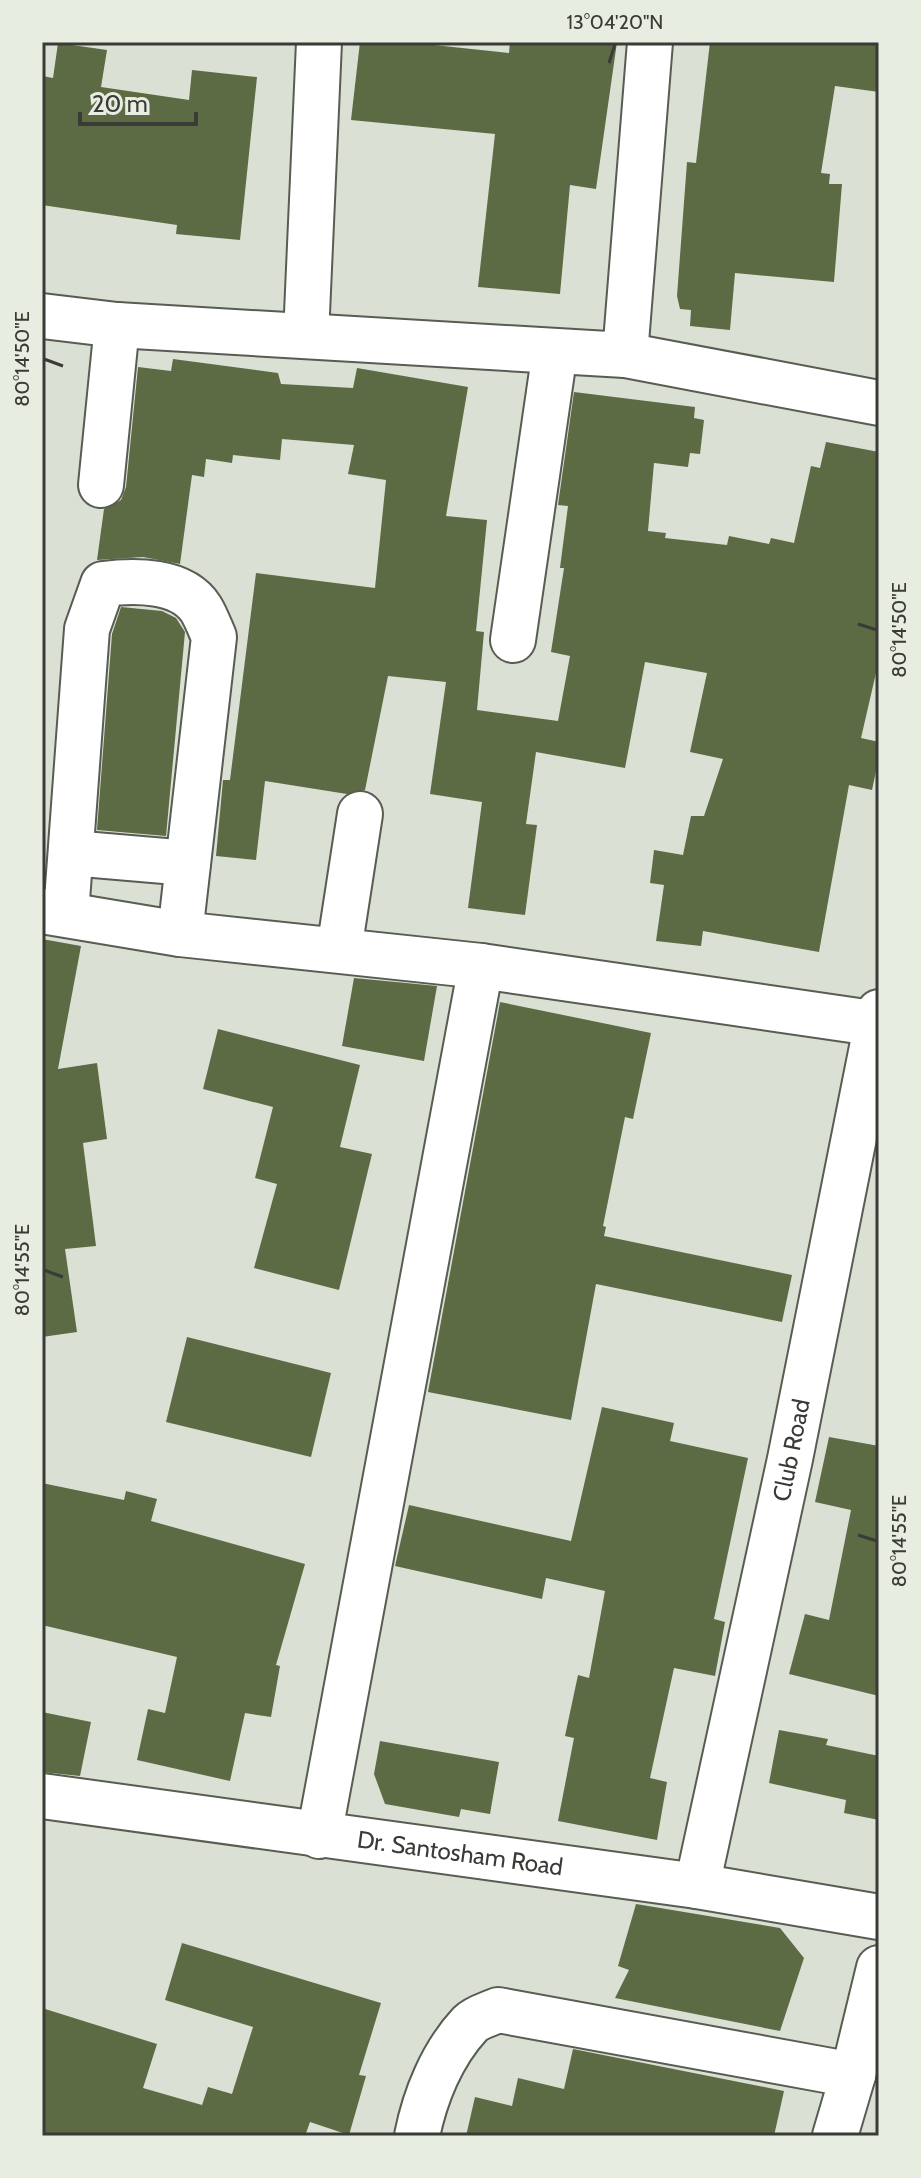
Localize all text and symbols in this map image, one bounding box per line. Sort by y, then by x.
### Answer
text: 13°04'20"N [567,10,663,34]
scale bar [80,76,196,126]
text: 20 m [92,89,148,118]
text: 80°14'50"E [10,311,34,407]
text: 80°14'50"E [887,582,911,678]
text: 80°14'55"E [10,1224,34,1316]
street label: Club Road [766,1396,816,1504]
text: 80°14'55"E [887,1495,911,1587]
street label: Dr. Santosham Road [355,1824,565,1881]

